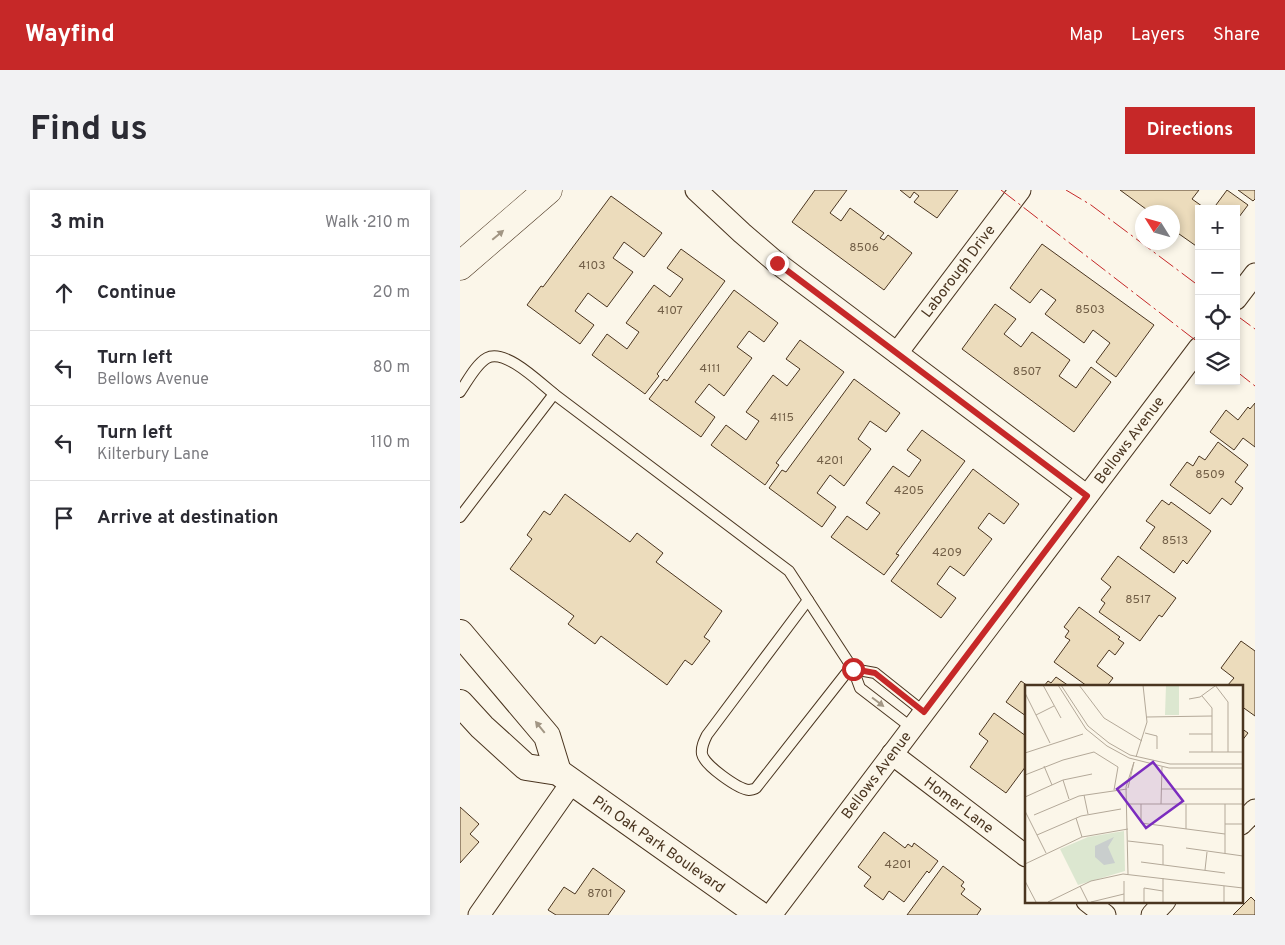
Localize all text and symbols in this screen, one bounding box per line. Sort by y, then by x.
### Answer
text: Wayfind [25,20,115,50]
text: Map [1069,24,1103,47]
text: Layers [1131,24,1185,47]
text: Share [1213,24,1260,47]
button: Directions [1125,107,1255,154]
text: Find us [30,108,148,152]
north arrow [1135,205,1180,250]
map controls [1195,205,1240,385]
button: + [1195,205,1240,250]
text: 3 min [50,209,105,236]
text: Walk · 210 m [325,213,410,233]
street label: Laborough Drive [918,222,1000,322]
one-way arrow [491,230,504,241]
house number: 8506 [849,240,879,256]
button: − [1195,250,1240,295]
route end [766,252,789,275]
house number: 4103 [579,258,605,274]
icon: ahead [50,279,78,307]
text: Continue [97,281,176,305]
text: 20 m [373,283,410,303]
button: locate [1195,295,1240,340]
house number: 8503 [1075,302,1105,318]
house number: 4107 [657,303,683,319]
button: layers [1195,340,1240,385]
text: Turn left [97,346,173,370]
icon: left [50,354,78,382]
text: 80 m [373,358,410,378]
house number: 4111 [700,361,720,377]
house number: 8507 [1013,364,1041,380]
text: Bellows Avenue [97,370,209,390]
street label: Bellows Avenue [1091,393,1169,489]
house number: 4115 [770,410,794,426]
text: Turn left [97,421,173,445]
icon: left [50,429,78,457]
text: 110 m [370,433,410,453]
text: Kilterbury Lane [97,445,209,465]
house number: 4201 [817,453,843,469]
house number: 8509 [1195,467,1225,483]
house number: 4205 [894,483,924,499]
icon: arrive [50,504,78,532]
text: Arrive at destination [97,506,278,530]
house number: 8513 [1162,533,1188,549]
house number: 4209 [932,545,962,561]
house number: 8517 [1125,592,1151,608]
route start [842,658,865,681]
inset map [1025,685,1242,902]
one-way arrow [871,696,884,707]
one-way arrow [535,721,546,734]
street label: Bellows Avenue [838,728,916,824]
street label: Homer Lane [919,774,997,839]
street label: Pin Oak Park Boulevard [588,792,728,898]
house number: 4201 [885,857,911,873]
house number: 8701 [587,886,613,902]

